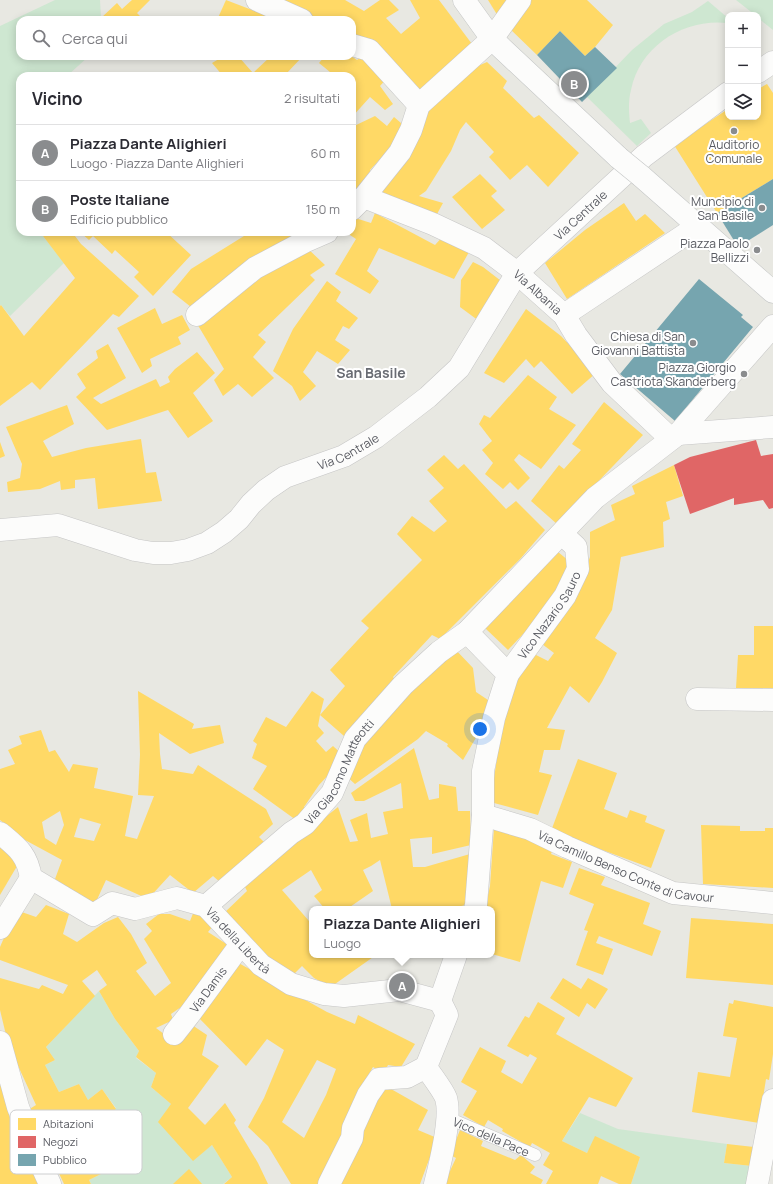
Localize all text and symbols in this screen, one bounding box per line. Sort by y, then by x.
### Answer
map controls [725,12,761,120]
button: + [725,12,761,48]
search box [16,16,356,60]
icon: search [30,27,52,49]
text: Cerca qui [62,28,128,49]
button: − [725,48,761,84]
pin: B [561,69,587,99]
button: layers [725,84,761,120]
text: Vicino [32,87,83,110]
text: 2 risultati [284,89,340,107]
marker: Auditorio Comunale [729,126,739,136]
text: Piazza Dante Alighieri [70,133,227,154]
place label: Auditorio Comunale [706,136,762,167]
text: A [41,144,49,162]
text: 60 m [310,144,340,162]
text: Luogo · Piazza Dante Alighieri [70,154,244,172]
street label: Via Centrale [550,186,611,244]
text: Poste Italiane [70,189,169,210]
place label: Muncipio di San Basile [691,193,754,224]
text: B [41,200,49,218]
text: 150 m [306,200,340,218]
marker: Muncipio di San Basile [757,203,767,213]
text: Edificio pubblico [70,210,168,228]
place label: Piazza Paolo Bellizzi [680,235,749,266]
marker: Piazza Paolo Bellizzi [752,245,762,255]
street label: Via Albania [510,266,566,318]
place label: Chiesa di San Giovanni Battista [592,328,685,359]
marker: Chiesa di San Giovanni Battista [688,338,698,348]
place label: Piazza Giorgio Castriota Skanderberg [611,359,736,390]
district label: San Basile [336,363,406,382]
marker: Piazza Giorgio Castriota Skanderberg [739,369,749,379]
street label: Via Centrale [315,429,382,473]
street label: Vico Nazario Sauro [513,568,584,662]
street label: Via Giacomo Matteotti [300,715,378,828]
your location [470,719,490,739]
street label: Via Camillo Benso Conte di Cavour [535,826,716,906]
street label: Via della Libertà [202,903,274,977]
popup [309,906,495,958]
text: Piazza Dante Alighieri [324,913,480,934]
text: Luogo [324,934,361,952]
street label: Via Damis [185,963,230,1016]
pin: A [389,971,415,1001]
legend [10,1110,142,1174]
street label: Vico della Pace [450,1113,532,1160]
text: Abitazioni [43,1116,94,1131]
text: Negozi [43,1134,78,1149]
text: Pubblico [43,1152,87,1167]

